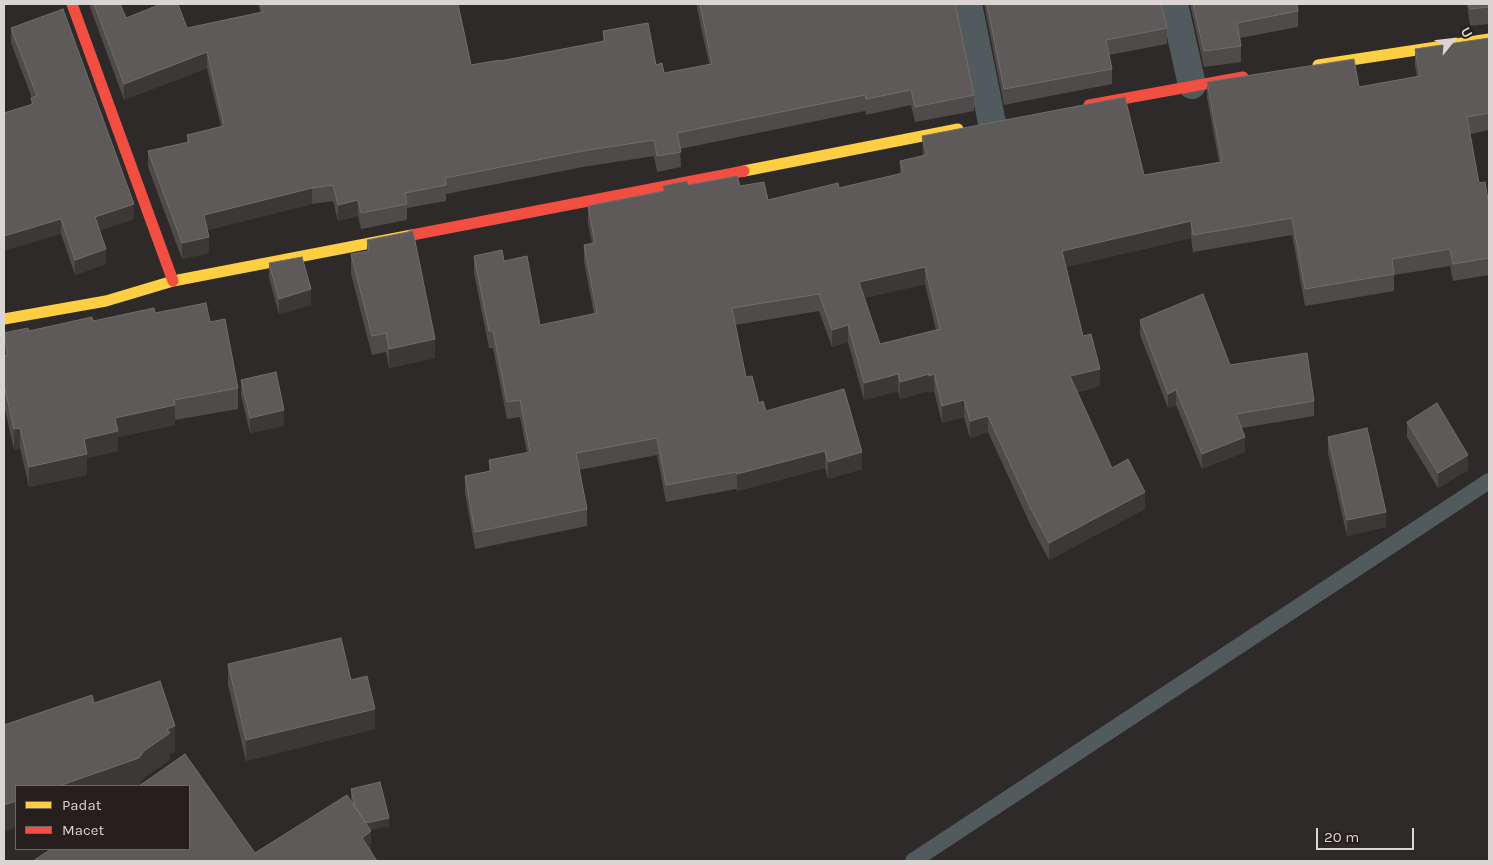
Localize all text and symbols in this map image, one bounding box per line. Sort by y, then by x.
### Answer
north arrow [1428,15,1478,65]
text: U [1457,24,1476,41]
legend [15,785,190,850]
text: Padat [62,796,101,814]
scale bar [1318,818,1416,850]
text: Macet [62,821,104,839]
text: 20 m [1324,828,1359,846]

